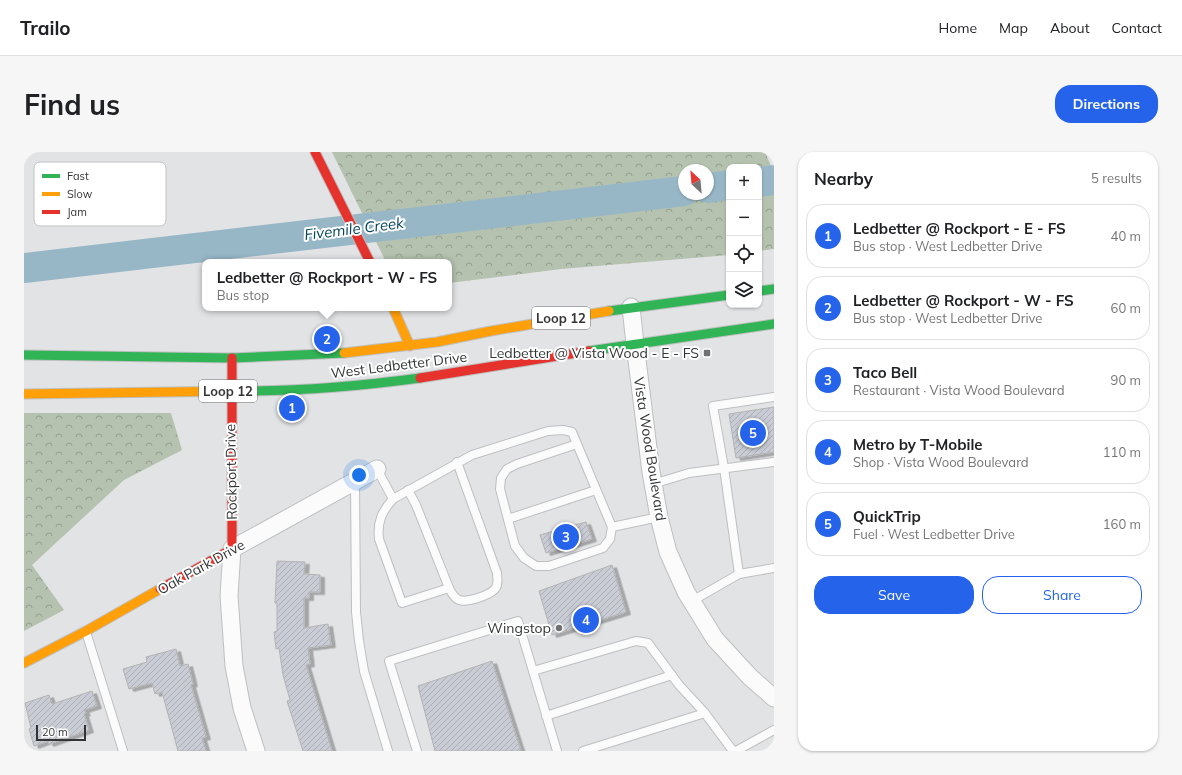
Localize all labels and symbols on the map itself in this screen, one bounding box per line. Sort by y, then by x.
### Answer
legend [34,162,166,226]
north arrow [678,164,714,200]
text: Fast [67,169,89,183]
text: Slow [67,187,93,201]
text: Jam [67,205,87,219]
water label: Fivemile Creek [303,213,406,244]
road number: Loop 12 [532,307,590,329]
pin: 2 [314,324,340,354]
place label: Ledbetter @ Vista Wood - E - FS [489,344,699,362]
street label: West Ledbetter Drive [330,348,468,382]
marker: Ledbetter @ Vista Wood - E - FS [702,348,712,358]
street label: Vista Wood Boulevard [630,376,670,522]
road number: Loop 12 [199,380,257,402]
pin: 1 [279,393,305,423]
pin: 5 [740,418,766,448]
street label: Rockport Drive [221,424,241,520]
your location [349,465,369,485]
pin: 3 [553,522,579,552]
street label: Oak Park Drive [154,536,248,598]
pin: 4 [573,605,599,635]
place label: Wingstop [487,619,551,637]
marker: Wingstop [554,623,564,633]
scale bar [36,723,86,742]

